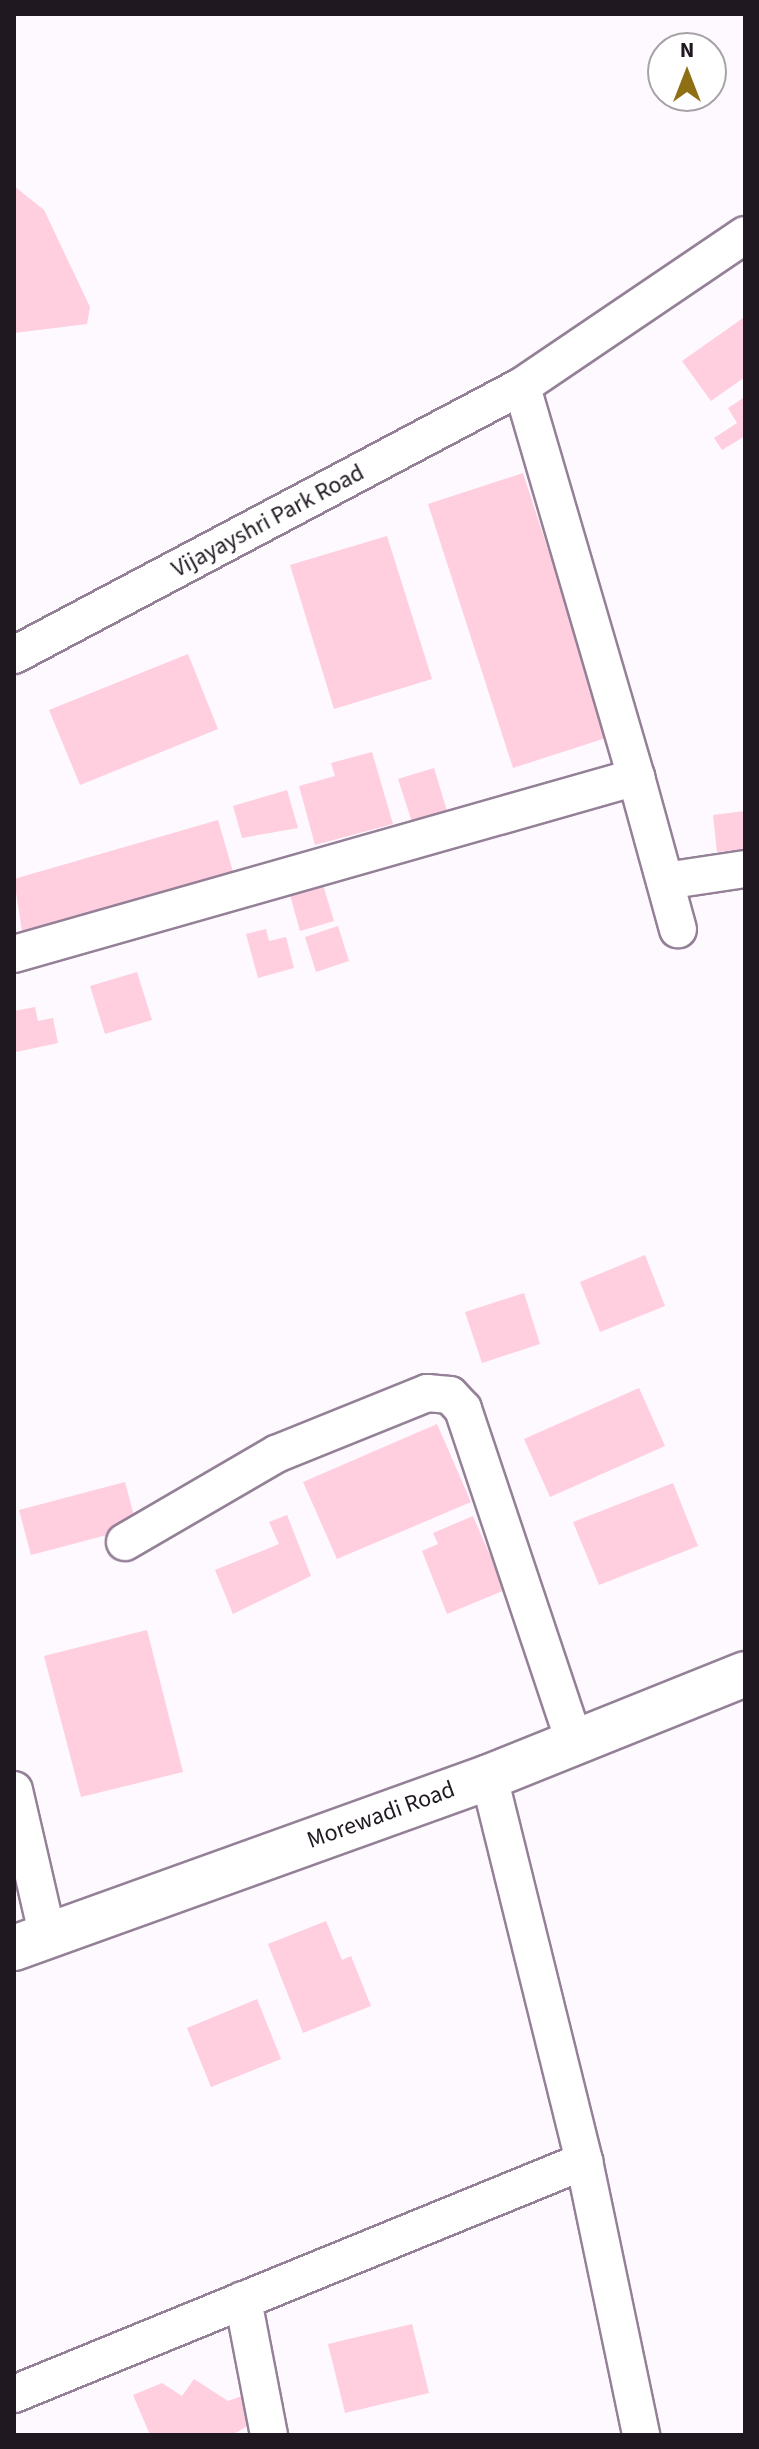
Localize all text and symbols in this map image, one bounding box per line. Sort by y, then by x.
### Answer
north arrow [647,32,727,112]
text: N [680,34,694,66]
street label: Vijayayshri Park Road [167,458,369,584]
street label: Morewadi Road [303,1775,459,1855]

